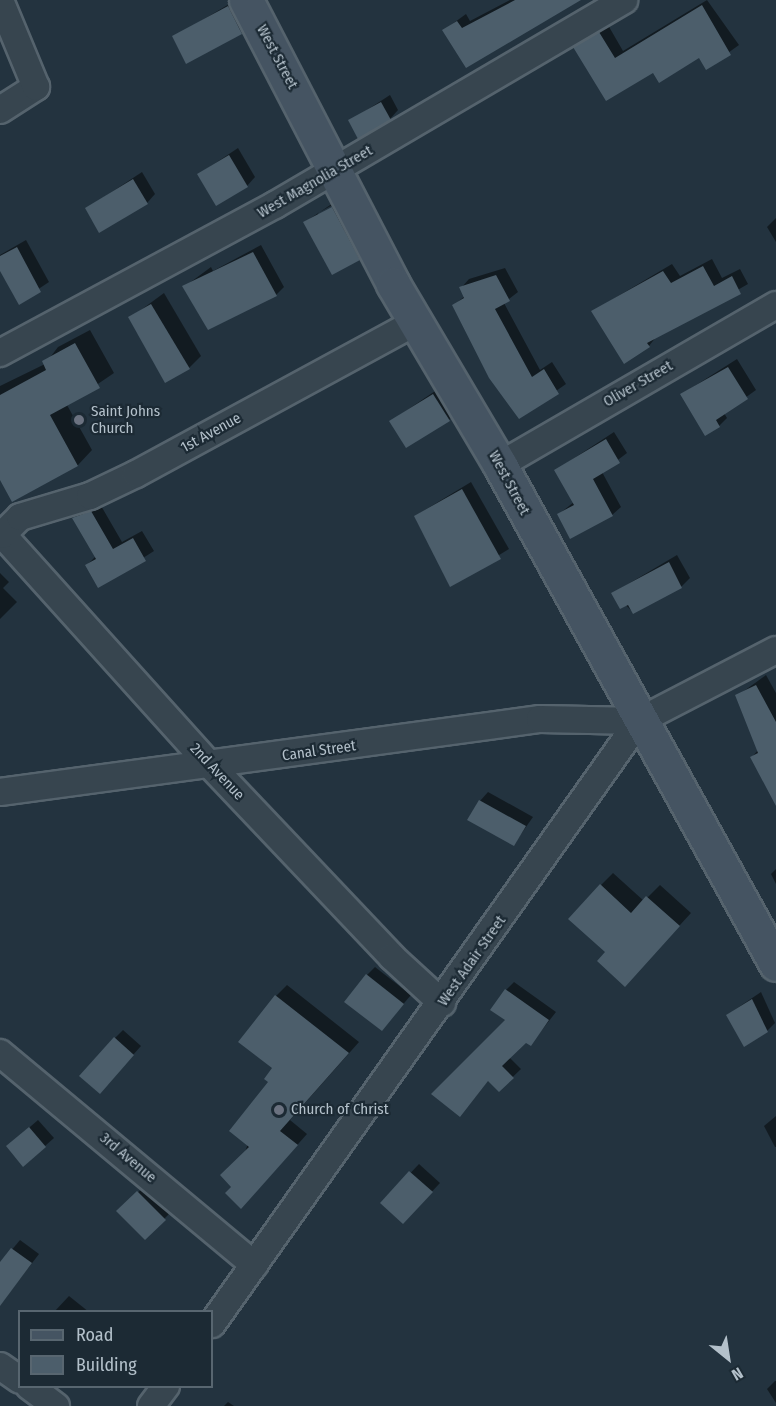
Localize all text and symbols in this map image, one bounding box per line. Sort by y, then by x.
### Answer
street label: West Street [253,22,301,92]
street label: West Magnolia Street [254,142,376,222]
street label: Oliver Street [600,357,676,411]
place label: Saint Johns Church [91,402,160,437]
street label: 1st Avenue [178,409,244,457]
marker: Saint Johns Church [72,413,86,427]
street label: West Street [485,448,533,518]
street label: Canal Street [281,737,357,765]
street label: 2nd Avenue [186,740,248,804]
street label: West Adair Street [434,912,510,1010]
place label: Church of Christ [291,1101,389,1119]
marker: Church of Christ [272,1103,286,1117]
street label: 3rd Avenue [96,1129,160,1187]
legend [18,1310,213,1388]
text: Road [76,1324,113,1346]
north arrow [698,1328,758,1388]
text: Building [76,1354,137,1376]
text: N [728,1363,746,1385]

